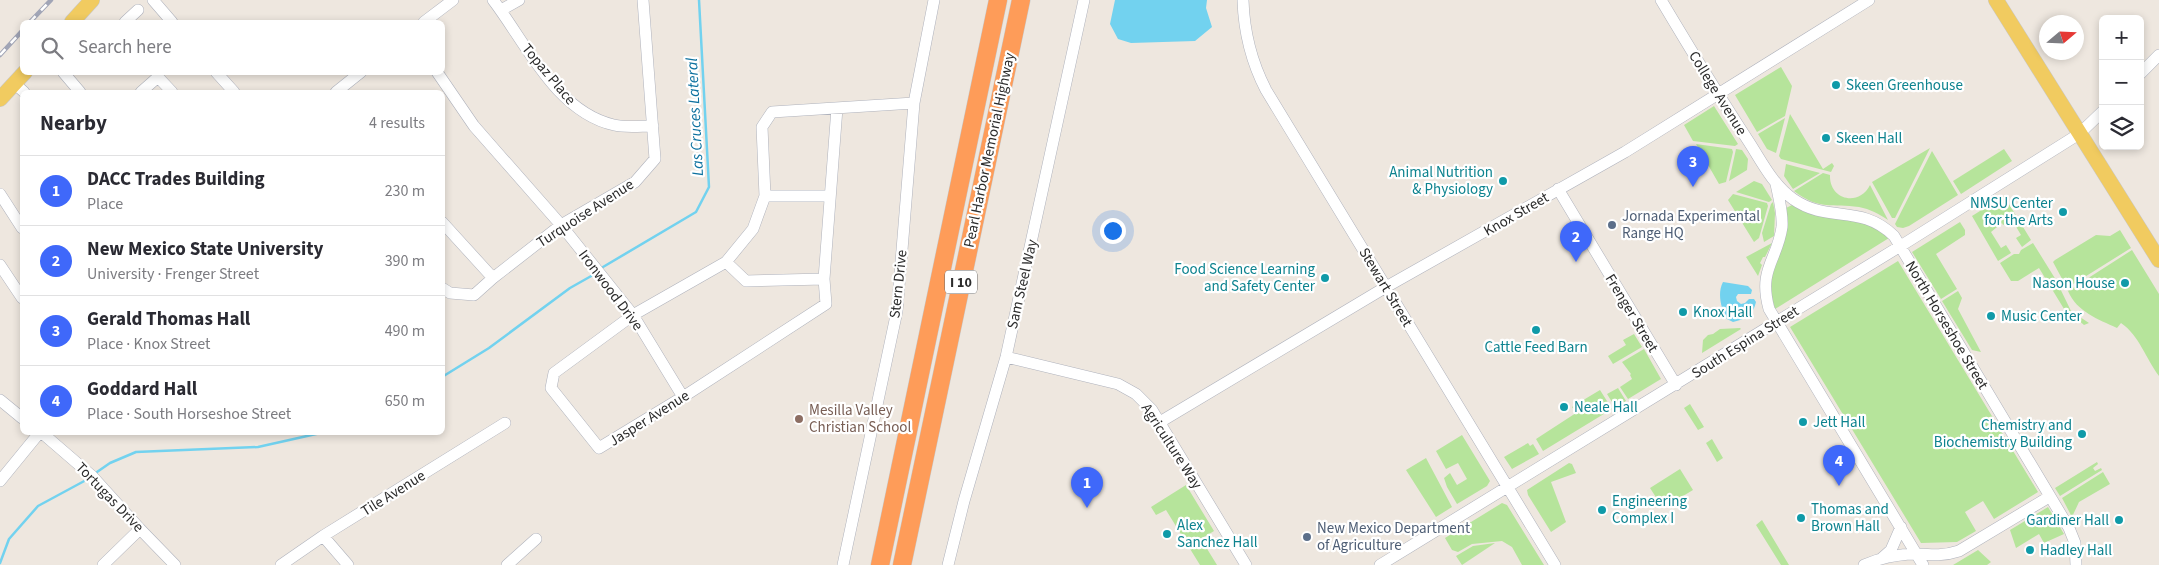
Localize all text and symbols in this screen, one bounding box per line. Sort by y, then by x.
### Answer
north arrow [2039,15,2084,60]
map controls [2099,15,2144,150]
button: + [2099,15,2144,60]
search box [20,20,445,75]
icon: search [38,34,66,62]
text: Search here [78,34,172,61]
street label: Topaz Place [517,39,580,109]
street label: College Avenue [1683,47,1752,139]
street label: Pearl Harbor Memorial Highway [959,51,1020,249]
water label: Las Cruces Lateral [681,57,709,177]
button: − [2099,60,2144,105]
place label: Skeen Greenhouse [1846,75,1963,96]
marker: Skeen Greenhouse [1830,79,1842,91]
button: layers [2099,105,2144,150]
text: Nearby [40,108,107,138]
text: 4 results [369,112,425,134]
place label: Skeen Hall [1836,128,1902,149]
marker: Skeen Hall [1820,132,1832,144]
pin: 3 [1677,146,1709,187]
place label: Animal Nutrition & Physiology [1389,162,1493,200]
text: DACC Trades Building [87,166,265,193]
street label: Turquoise Avenue [533,174,638,253]
marker: Animal Nutrition & Physiology [1497,175,1509,187]
text: 1 [52,180,60,202]
text: 230 m [385,180,425,202]
street label: Knox Street [1480,187,1553,242]
text: Place [87,193,123,215]
place label: NMSU Center for the Arts [1970,193,2054,231]
place label: Jornada Experimental Range HQ [1622,206,1760,244]
marker: NMSU Center for the Arts [2057,206,2069,218]
your location [1100,218,1126,244]
marker: Jornada Experimental Range HQ [1606,219,1618,231]
pin: 2 [1560,221,1592,262]
text: New Mexico State University [87,236,323,263]
street label: Sam Steel Way [1002,237,1043,331]
street label: Stewart Street [1354,244,1418,331]
street label: Ironwood Drive [573,246,648,335]
street label: Stern Drive [884,249,913,319]
text: 2 [52,250,60,272]
text: 390 m [385,250,425,272]
street label: North Horseshoe Street [1900,257,1993,394]
place label: Food Science Learning and Safety Center [1174,259,1316,297]
text: University · Frenger Street [87,263,259,285]
road number: I 10 [945,270,977,294]
street label: Frenger Street [1600,270,1663,357]
marker: Food Science Learning and Safety Center [1319,272,1331,284]
place label: Nason House [2032,273,2115,294]
marker: Nason House [2119,277,2131,289]
street label: South Espina Street [1688,301,1803,384]
place label: Knox Hall [1693,302,1753,323]
text: Gerald Thomas Hall [87,306,250,333]
marker: Knox Hall [1677,306,1689,318]
place label: Music Center [2001,306,2082,327]
marker: Music Center [1985,310,1997,322]
text: 3 [52,320,60,342]
text: 490 m [385,320,425,342]
marker: Cattle Feed Barn [1530,324,1542,336]
text: Place · Knox Street [87,333,210,355]
place label: Cattle Feed Barn [1484,337,1588,358]
text: Goddard Hall [87,376,197,403]
street label: Jasper Avenue [605,385,694,452]
text: 4 [52,390,60,412]
text: 650 m [385,390,425,412]
place label: Neale Hall [1574,397,1638,418]
street label: Agriculture Way [1136,399,1207,493]
place label: Mesilla Valley Christian School [809,400,911,438]
marker: Neale Hall [1558,401,1570,413]
text: Place · South Horseshoe Street [87,403,291,425]
place label: Jett Hall [1813,412,1865,433]
marker: Mesilla Valley Christian School [793,413,805,425]
place label: Chemistry and Biochemistry Building [1934,415,2072,453]
marker: Jett Hall [1797,416,1809,428]
marker: Chemistry and Biochemistry Building [2076,428,2088,440]
pin: 4 [1823,445,1855,486]
street label: Tortugas Drive [71,458,149,537]
street label: Tile Avenue [357,465,429,521]
pin: 1 [1071,467,1103,508]
place label: Engineering Complex I [1612,491,1688,529]
place label: Thomas and Brown Hall [1811,499,1889,537]
marker: Engineering Complex I [1596,504,1608,516]
place label: Gardiner Hall [2026,510,2109,531]
marker: Thomas and Brown Hall [1795,512,1807,524]
marker: Gardiner Hall [2113,514,2125,526]
place label: Alex Sanchez Hall [1177,515,1258,553]
place label: New Mexico Department of Agriculture [1317,518,1470,556]
marker: Alex Sanchez Hall [1161,528,1173,540]
marker: New Mexico Department of Agriculture [1301,531,1313,543]
place label: Hadley Hall [2040,540,2112,561]
marker: Hadley Hall [2024,544,2036,556]

